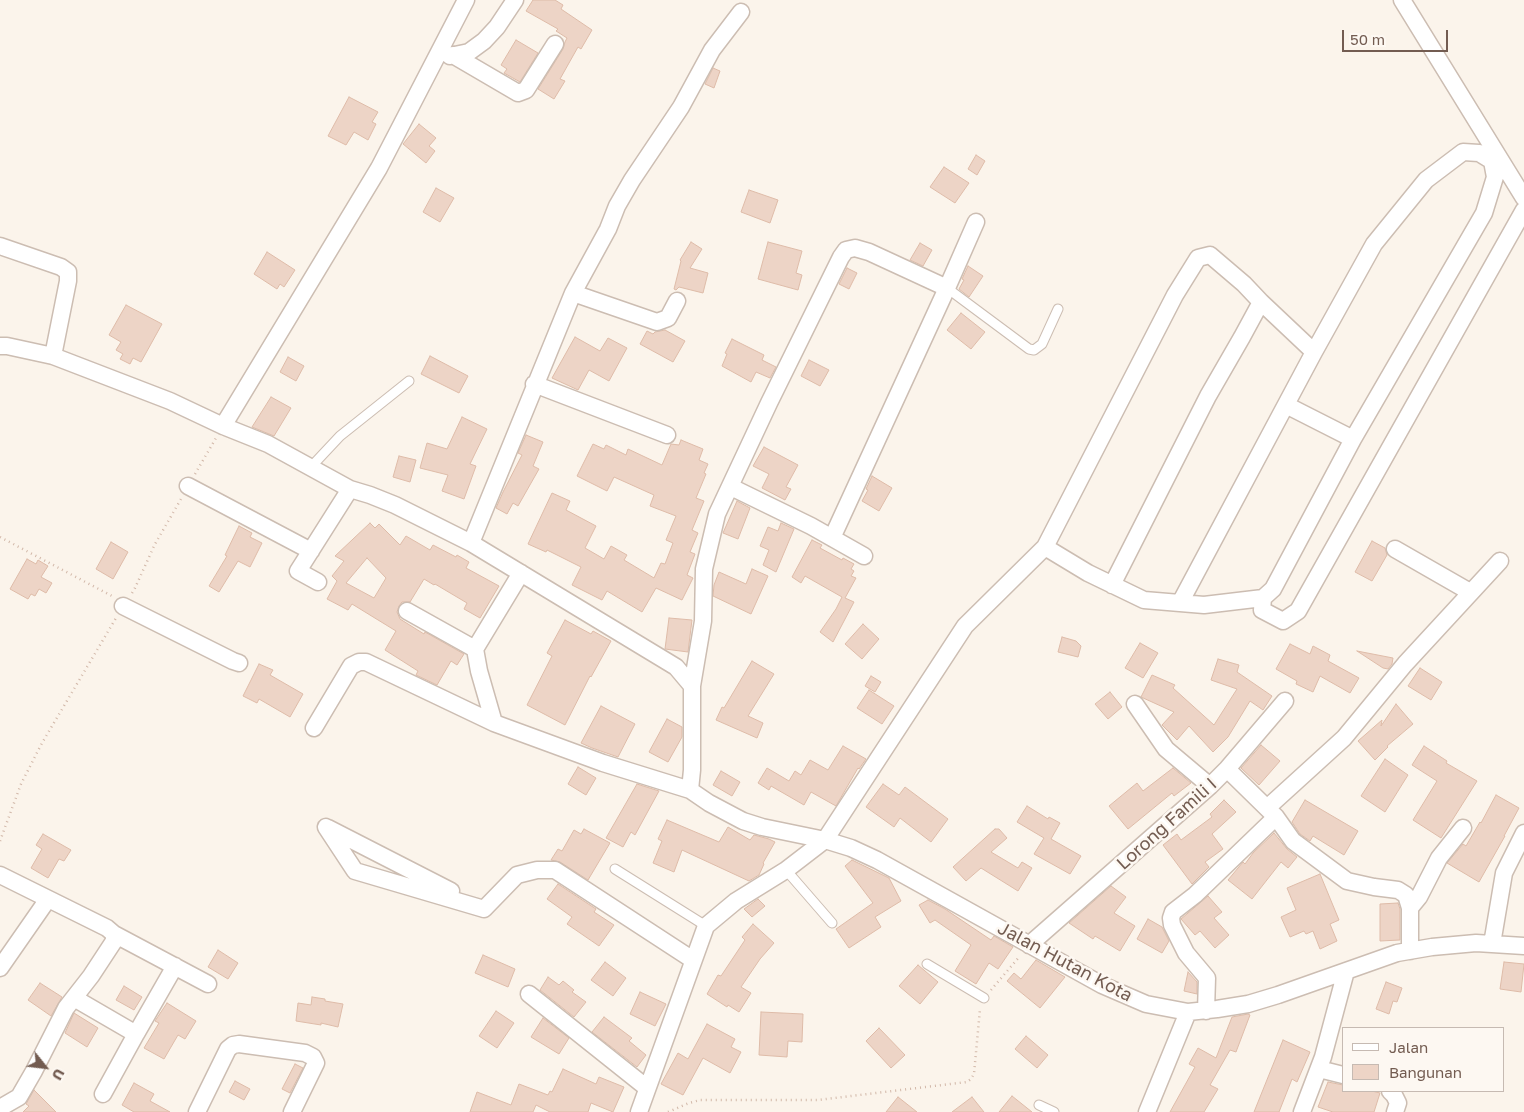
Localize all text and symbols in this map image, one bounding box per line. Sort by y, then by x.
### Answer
scale bar [1344,20,1450,52]
text: 50 m [1350,30,1385,48]
street label: Lorong Famili I [1113,773,1221,875]
street label: Jalan Hutan Kota [994,917,1136,1007]
legend [1342,1027,1504,1092]
text: Jalan [1389,1038,1428,1056]
north arrow [20,1042,70,1092]
text: Bangunan [1389,1063,1462,1081]
text: U [49,1066,68,1083]

